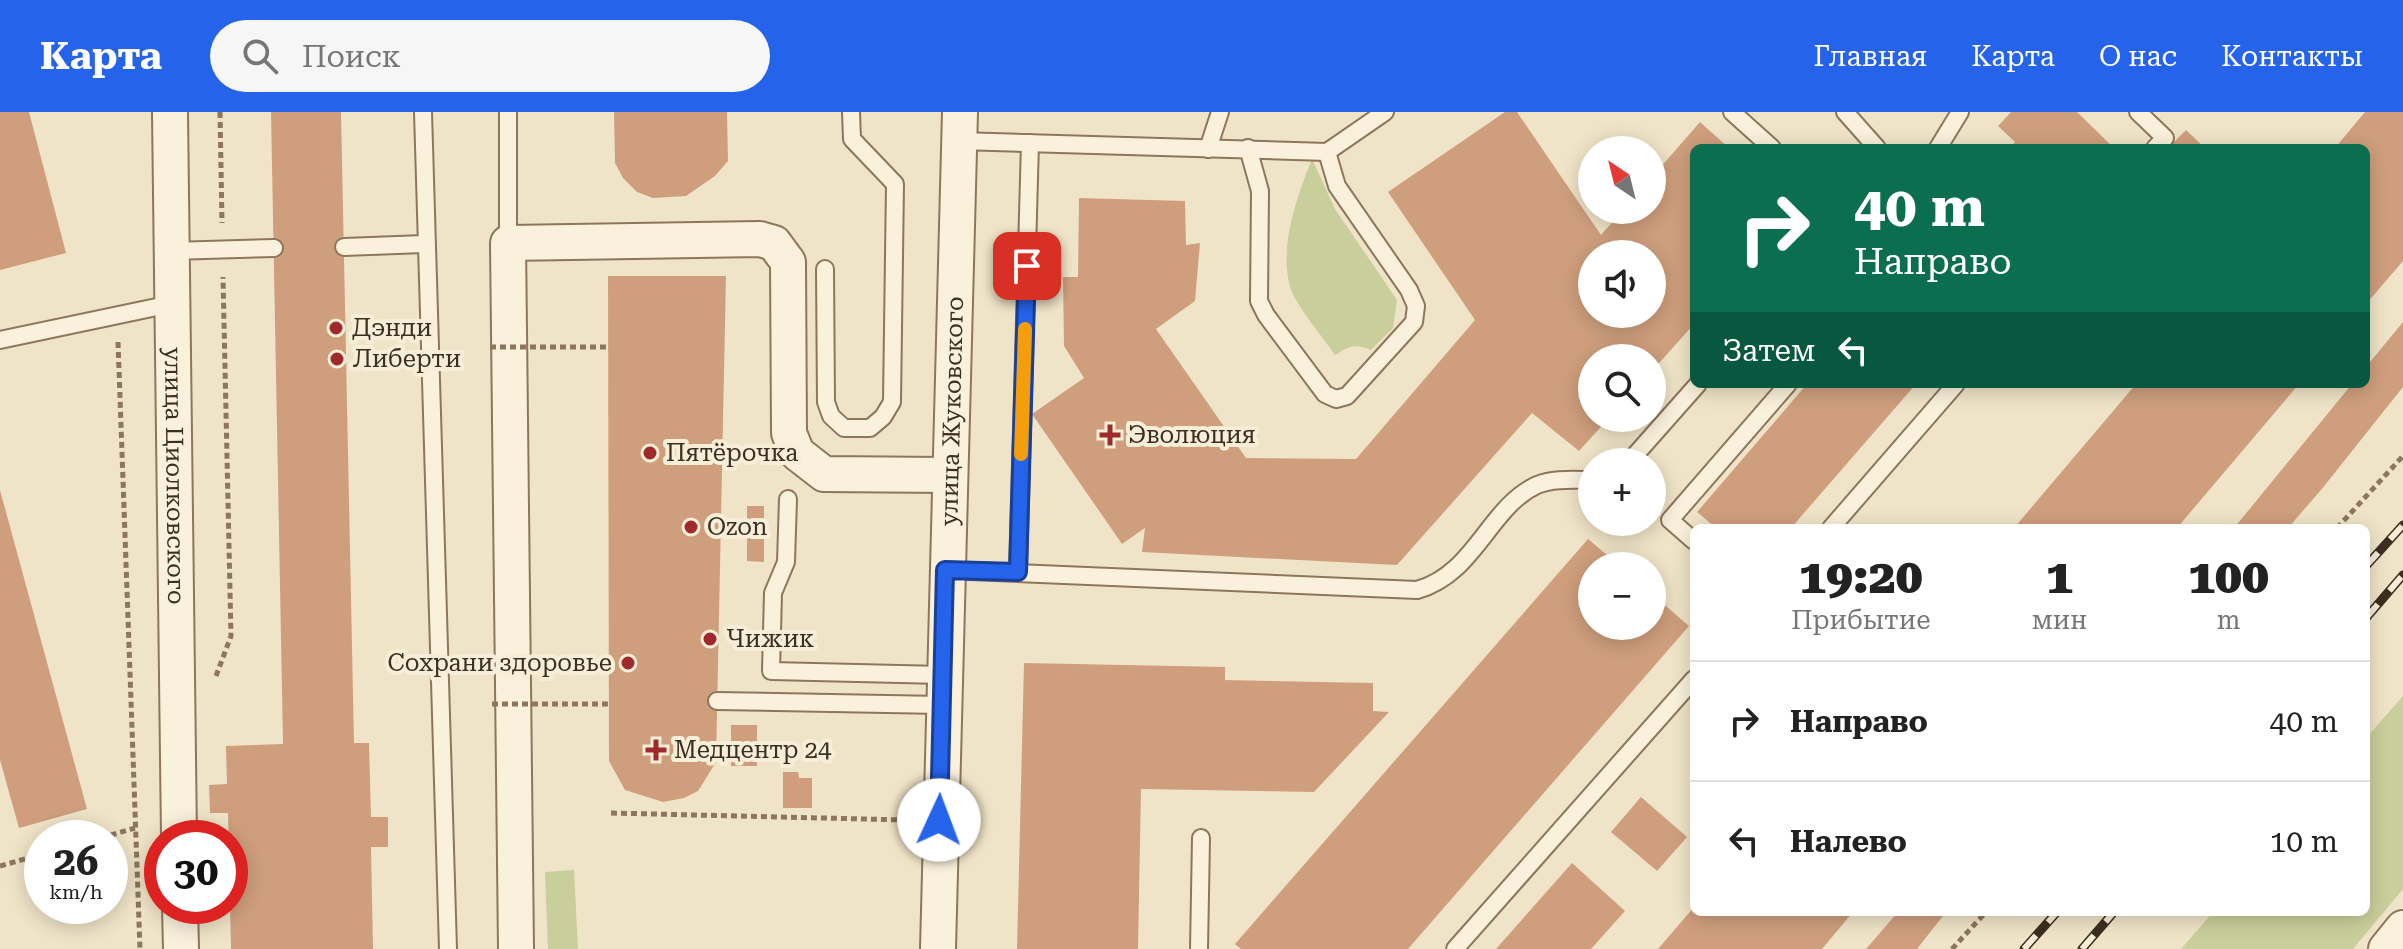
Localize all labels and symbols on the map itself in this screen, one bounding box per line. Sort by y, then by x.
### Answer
north arrow [1578,136,1666,224]
pin [993,232,1061,300]
street label: улица Жуковского [935,296,969,526]
place label: Дэнди [352,314,432,342]
marker: Дэнди [327,319,345,337]
place label: Либерти [353,345,461,373]
street label: улица Циолковского [159,347,190,605]
marker: Либерти [328,350,346,368]
place label: Эволюция [1128,421,1256,449]
marker: Эволюция [1099,424,1121,446]
place label: Пятёрочка [666,439,798,467]
marker: Пятёрочка [641,444,659,462]
place label: Ozon [707,513,768,541]
marker: Ozon [682,518,700,536]
place label: Чижик [726,625,814,653]
marker: Чижик [701,630,719,648]
place label: Сохрани здоровье [387,649,612,677]
marker: Сохрани здоровье [619,654,637,672]
place label: Медцентр 24 [674,736,832,764]
marker: Медцентр 24 [645,739,667,761]
position arrow [897,778,981,862]
speed limit sign: 30 [144,820,248,924]

